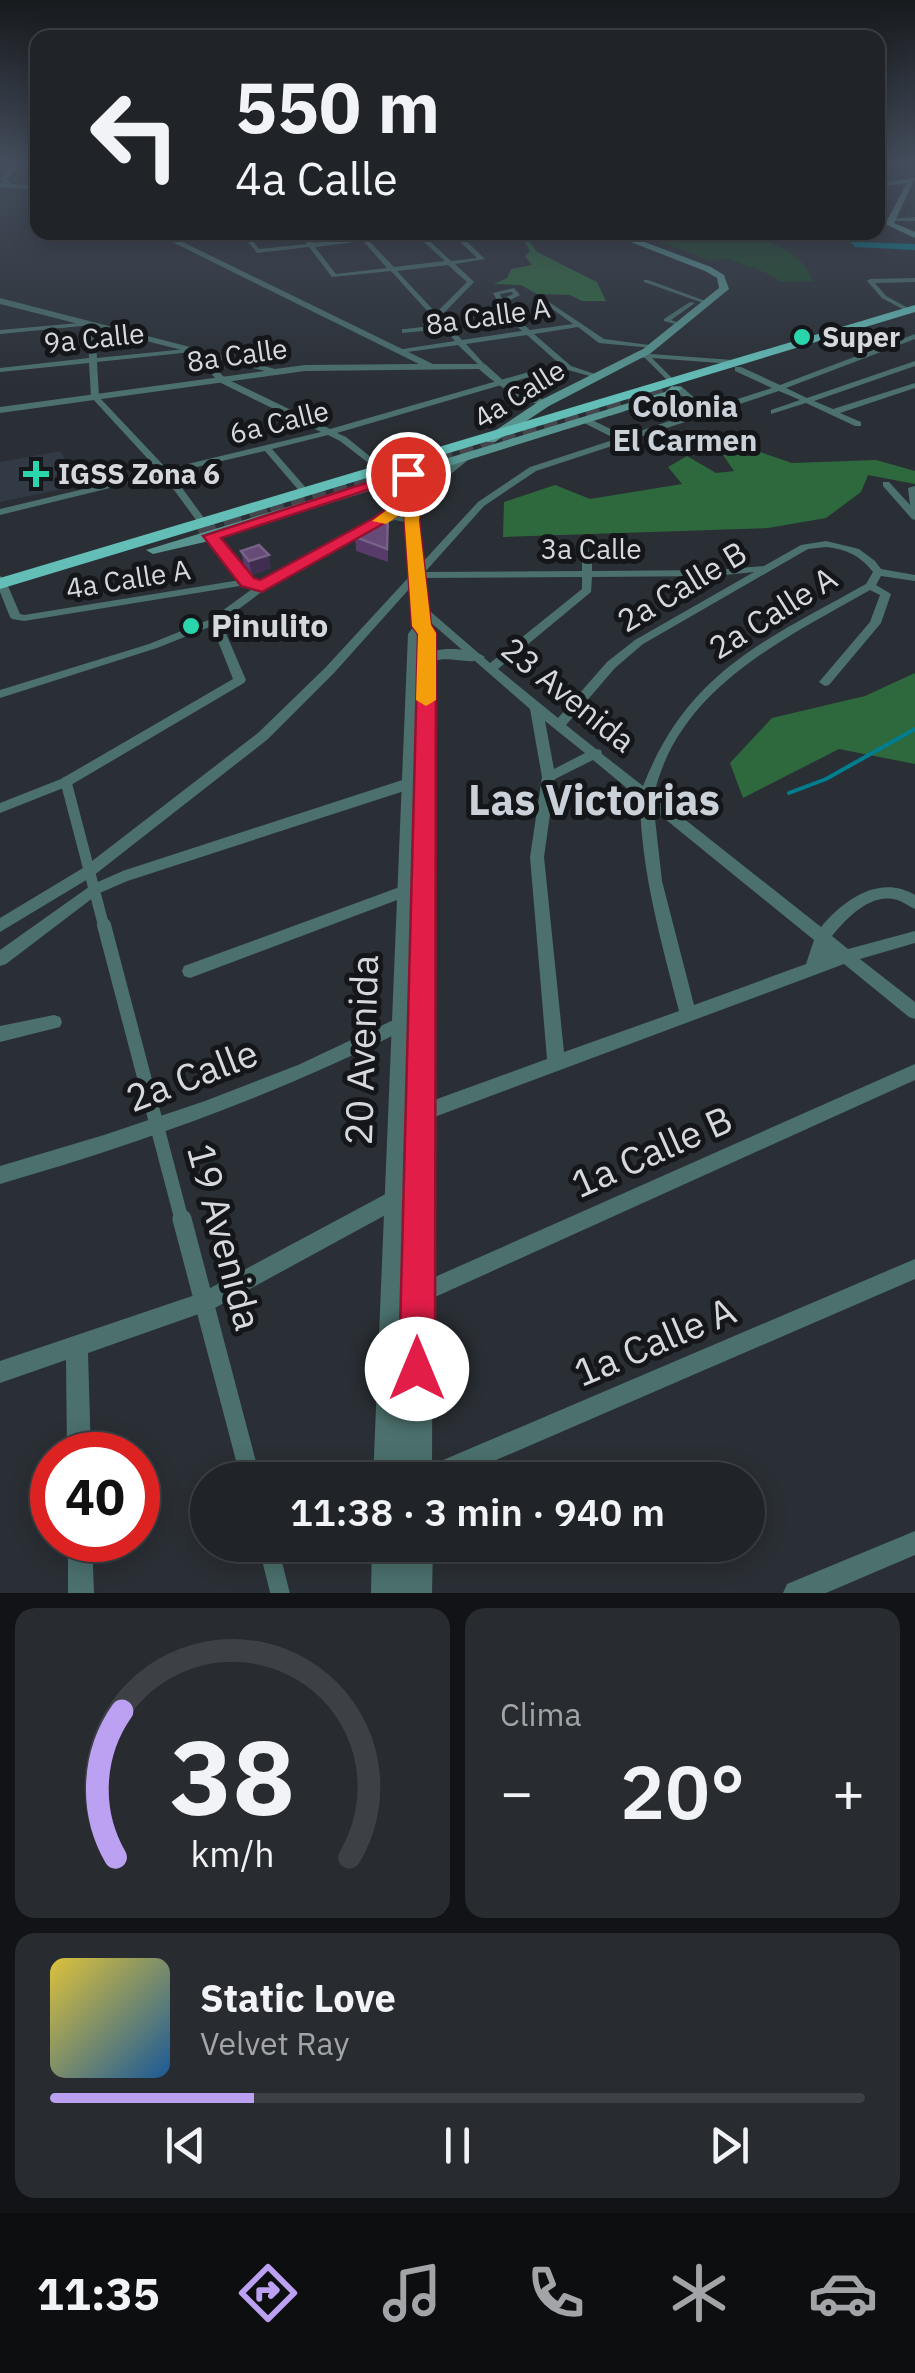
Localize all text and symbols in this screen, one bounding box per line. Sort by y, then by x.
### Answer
text: 550 m [235,61,440,152]
icon: left [70,70,200,200]
text: 4a Calle [235,149,398,207]
street label: 8a Calle A [423,288,553,343]
street label: 9a Calle [42,314,146,361]
place label: Super [822,318,900,355]
marker: Super [791,326,813,348]
street label: 8a Calle [184,329,290,380]
street label: 4a Calle [466,351,571,436]
district label: Colonia El Carmen [613,386,757,459]
street label: 6a Calle [225,391,332,452]
pin [366,432,451,517]
icon: arrive [381,447,436,502]
place label: IGSS Zona 6 [58,455,220,492]
marker: IGSS Zona 6 [23,461,49,487]
street label: 3a Calle [540,530,642,567]
street label: 2a Calle B [609,531,754,641]
street label: 4a Calle A [63,550,193,607]
street label: 2a Calle A [700,556,845,668]
place label: Pinulito [211,604,328,646]
marker: Pinulito [180,615,202,637]
street label: 23 Avenida [493,627,644,761]
district label: Las Victorias [468,772,720,827]
street label: 20 Avenida [333,954,388,1146]
street label: 2a Calle [119,1027,264,1122]
street label: 1a Calle B [563,1093,739,1208]
street label: 19 Avenida [177,1138,274,1335]
street label: 1a Calle A [566,1285,743,1397]
position arrow [365,1317,469,1421]
speed limit sign: 40 [30,1432,160,1562]
text: 11:38 · 3 min · 940 m [290,1487,665,1536]
text: Clima [500,1693,582,1735]
text: 38 [170,1708,295,1844]
text: 20° [620,1742,745,1840]
text: − [500,1756,533,1827]
text: + [832,1756,865,1827]
text: km/h [190,1830,275,1877]
text: Static Love [200,1973,396,2022]
text: Velvet Ray [200,2022,349,2064]
icon: previous [158,2118,213,2173]
icon: pause [430,2118,485,2173]
icon: next [702,2118,757,2173]
icon: directions [233,2258,303,2328]
icon: music [377,2258,447,2328]
icon: phone [521,2258,591,2328]
icon: climate [664,2258,734,2328]
icon: car [808,2258,878,2328]
text: 11:35 [37,2264,160,2322]

